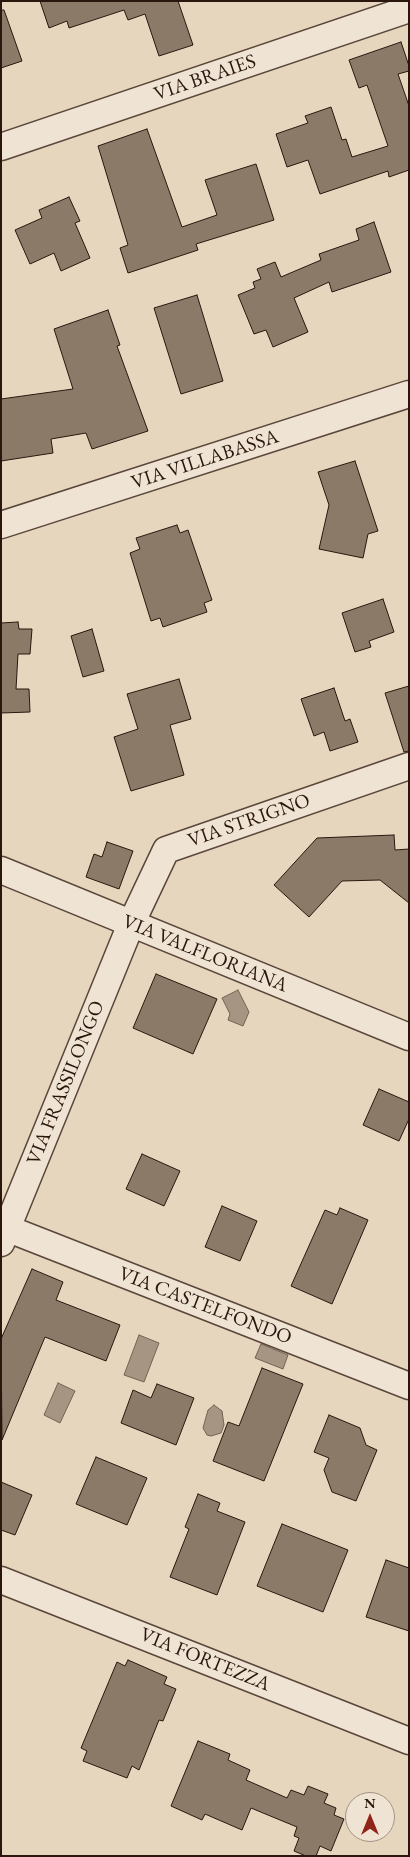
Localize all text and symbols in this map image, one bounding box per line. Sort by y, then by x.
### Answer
street label: VIA BRAIES [151,49,259,107]
street label: VIA VILLABASSA [128,425,282,495]
street label: VIA STRIGNO [185,789,313,853]
street label: VIA VALFLORIANA [119,910,291,998]
street label: VIA FRASSILONGO [22,997,110,1169]
street label: VIA CASTELFONDO [115,1262,295,1350]
street label: VIA FORTEZZA [136,1623,274,1697]
north arrow [345,1792,395,1842]
text: N [364,1794,376,1812]

